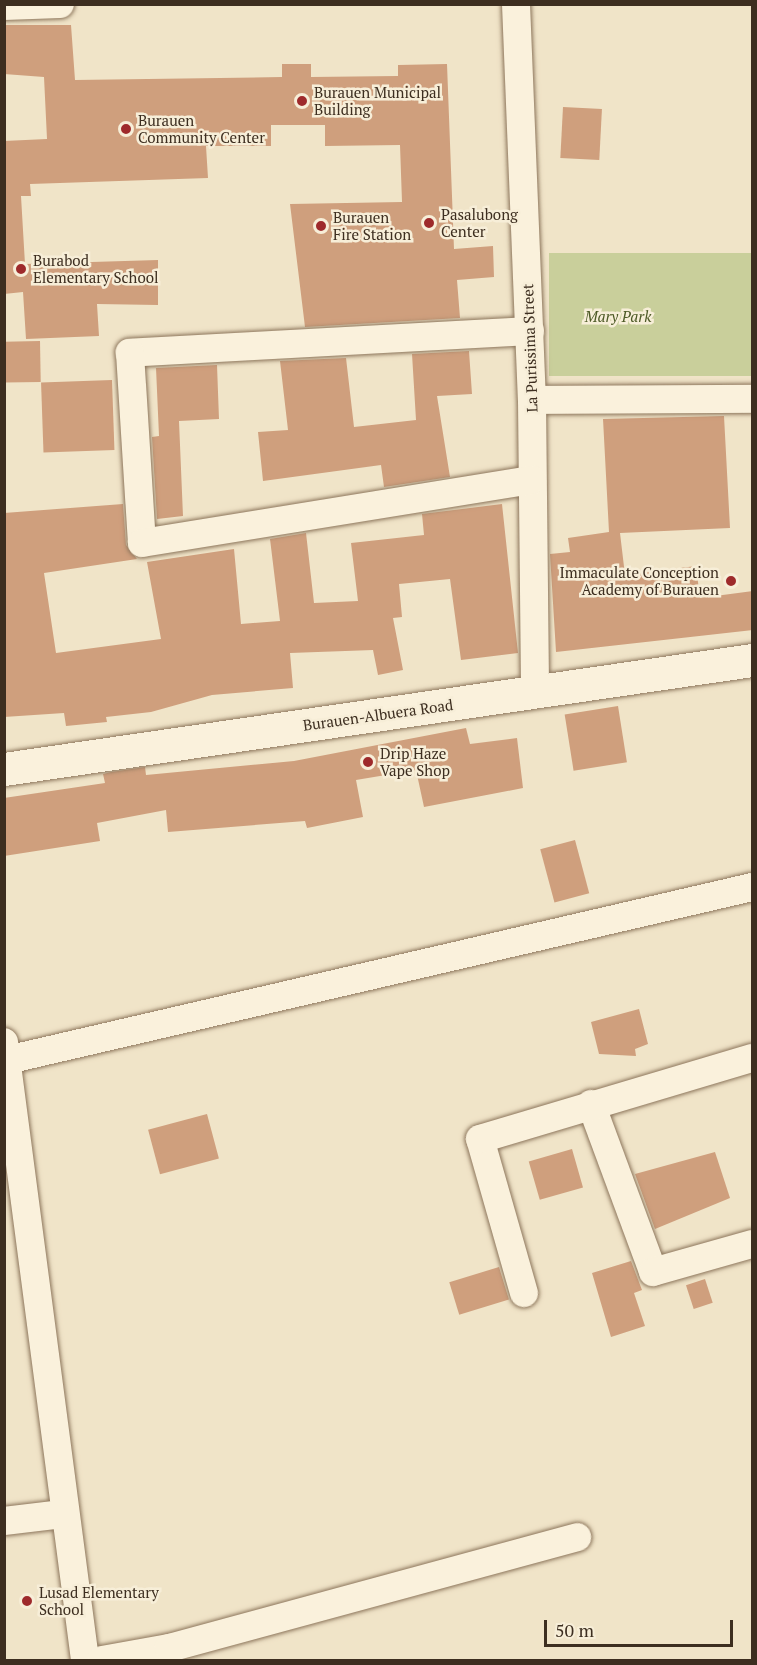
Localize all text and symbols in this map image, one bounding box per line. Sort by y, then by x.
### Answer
place label: Burauen Municipal Building [314,83,441,118]
marker: Burauen Municipal Building [295,94,309,108]
place label: Burauen Community Center [138,111,265,146]
marker: Burauen Community Center [119,122,133,136]
place label: Pasalubong Center [441,205,518,240]
place label: Burauen Fire Station [333,208,411,243]
marker: Pasalubong Center [422,216,436,230]
marker: Burauen Fire Station [314,219,328,233]
place label: Burabod Elementary School [33,251,159,286]
marker: Burabod Elementary School [14,262,28,276]
street label: La Purissima Street [519,283,541,413]
park label: Mary Park [585,308,651,326]
place label: Immaculate Conception Academy of Burauen [559,563,719,598]
marker: Immaculate Conception Academy of Burauen [724,574,738,588]
street label: Burauen-Albuera Road [302,696,454,734]
place label: Drip Haze Vape Shop [380,744,450,779]
marker: Drip Haze Vape Shop [361,755,375,769]
place label: Lusad Elementary School [39,1583,159,1618]
marker: Lusad Elementary School [20,1594,34,1608]
scale bar [547,1608,736,1646]
text: 50 m [555,1618,594,1642]

